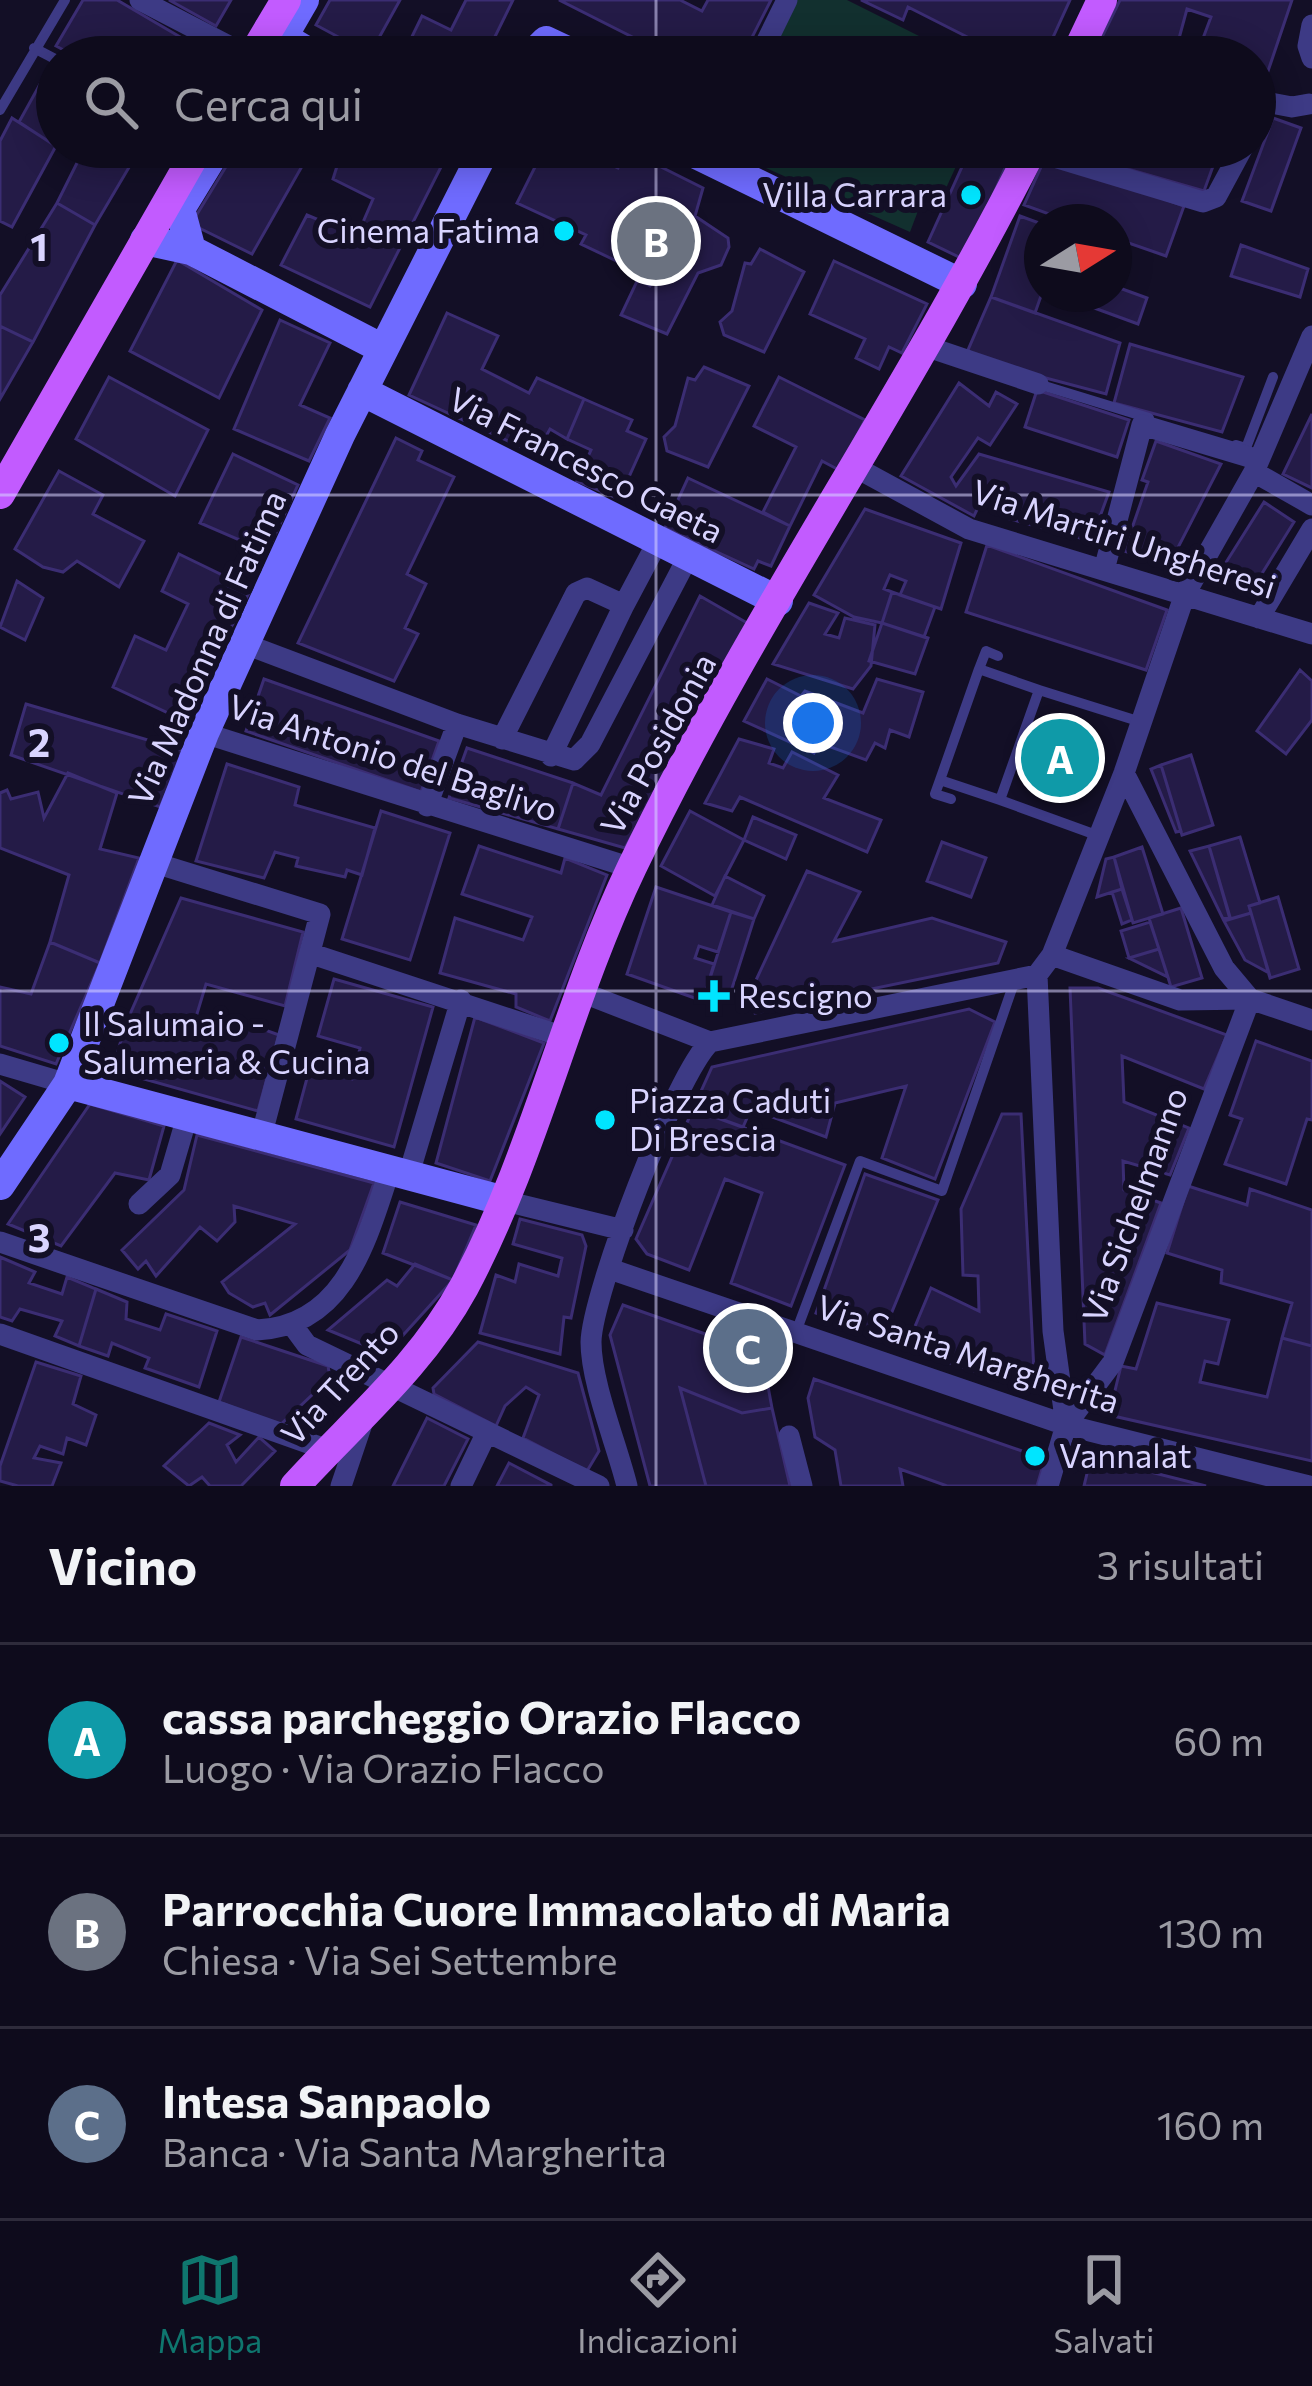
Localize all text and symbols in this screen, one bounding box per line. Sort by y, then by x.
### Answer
search box [36,36,1276,168]
icon: search [78,69,144,135]
text: Cerca qui [174,75,363,130]
place label: Villa Carrara [762,173,947,214]
marker: Villa Carrara [958,182,984,208]
pin: B [617,196,695,286]
north arrow [1024,204,1132,312]
place label: Cinema Fatima [317,209,540,250]
marker: Cinema Fatima [551,218,577,244]
text: 1 [30,221,48,269]
street label: Via Francesco Gaeta [443,377,731,551]
street label: Via Martiri Ungheresi [967,469,1282,606]
street label: Via Madonna di Fatima [118,483,294,811]
street label: Via Posidonia [590,645,723,841]
street label: Via Antonio del Baglivo [224,684,563,829]
your location [783,693,843,753]
pin: A [1021,713,1099,803]
text: 2 [28,717,50,765]
place label: Rescigno [738,974,873,1015]
marker: Rescigno [701,983,727,1009]
place label: Il Salumaio - Salumeria & Cucina [83,1002,370,1081]
marker: Il Salumaio - Salumeria & Cucina [46,1030,72,1056]
place label: Piazza Caduti Di Brescia [629,1079,831,1158]
street label: Via Sichelmanno [1072,1081,1195,1328]
marker: Piazza Caduti Di Brescia [592,1107,618,1133]
text: 3 [28,1212,50,1260]
street label: Via Santa Margherita [812,1284,1125,1421]
pin: C [709,1303,787,1393]
street label: Via Trento [271,1311,407,1453]
place label: Vannalat [1059,1434,1191,1475]
marker: Vannalat [1022,1443,1048,1469]
text: Vicino [48,1533,197,1596]
text: 3 risultati [1097,1540,1264,1588]
text: cassa parcheggio Orazio Flacco [162,1688,801,1743]
text: A [73,1716,101,1764]
text: 60 m [1173,1716,1264,1764]
text: Luogo · Via Orazio Flacco [162,1743,604,1791]
text: Parrocchia Cuore Immacolato di Maria [162,1880,951,1935]
text: B [74,1908,100,1956]
text: 130 m [1158,1908,1264,1956]
text: Chiesa · Via Sei Settembre [162,1935,618,1983]
text: Intesa Sanpaolo [162,2072,491,2127]
text: C [74,2100,100,2148]
text: 160 m [1157,2100,1264,2148]
text: Banca · Via Santa Margherita [162,2127,667,2175]
tab: Mappa [158,2247,262,2360]
tab: Indicazioni [577,2247,739,2360]
tab: Salvati [1054,2247,1154,2360]

